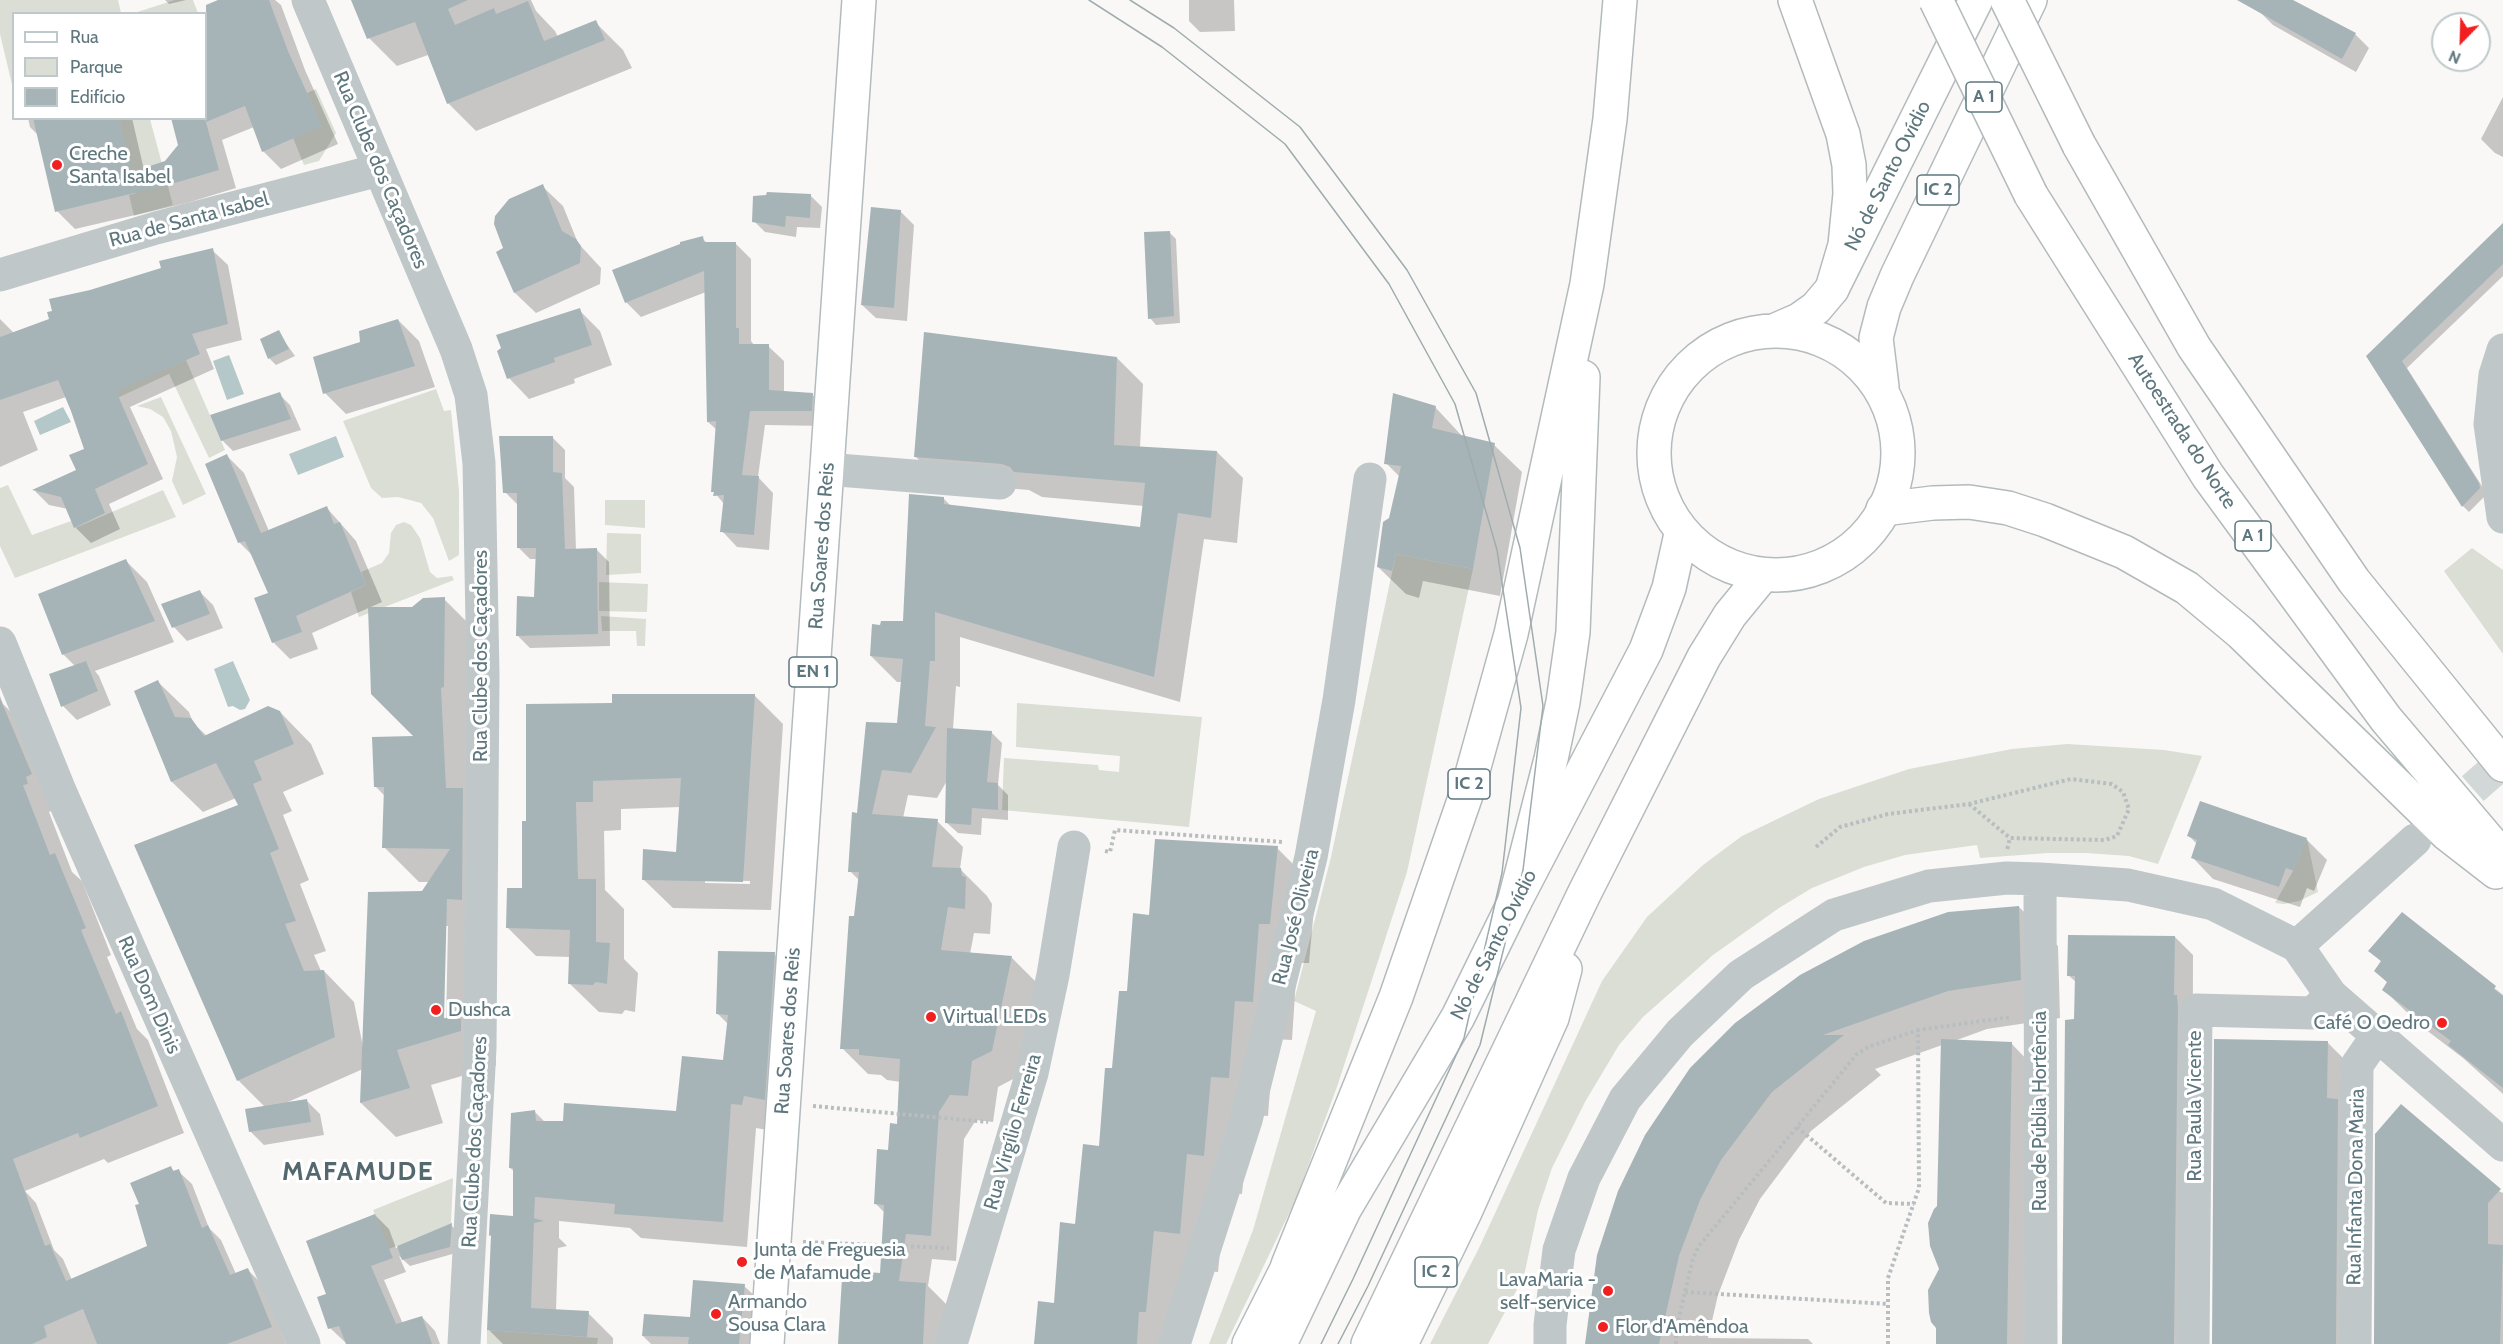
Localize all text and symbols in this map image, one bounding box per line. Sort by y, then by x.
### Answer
legend [12,12,207,120]
north arrow [2431,12,2491,72]
text: Rua [70,26,99,48]
text: N [2446,46,2463,68]
text: Parque [70,56,123,78]
street label: Rua Clube dos Caçadores [328,68,432,272]
road number: A 1 [1966,82,2002,112]
text: Edifício [70,86,125,108]
street label: Nó de Santo Ovídio [1840,97,1936,255]
place label: Creche Santa Isabel [69,142,171,189]
marker: Creche Santa Isabel [50,158,64,172]
road number: IC 2 [1917,175,1959,205]
street label: Rua de Santa Isabel [107,187,271,253]
street label: Autoestrada do Norte [2123,349,2241,513]
street label: Rua Soares dos Reis [804,462,840,630]
road number: A 1 [2235,521,2271,551]
street label: Rua Clube dos Caçadores [469,550,493,762]
road number: EN 1 [789,657,837,687]
road number: IC 2 [1448,769,1490,799]
street label: Rua José Oliveira [1267,846,1325,988]
street label: Nó de Santo Ovídio [1446,866,1542,1024]
street label: Rua Dom Dinis [112,932,186,1058]
street label: Rua Soares dos Reis [770,947,806,1115]
place label: Dushca [448,998,511,1022]
marker: Dushca [429,1003,443,1017]
place label: Virtual LEDs [943,1005,1046,1029]
marker: Virtual LEDs [924,1010,938,1024]
street label: Rua de Públia Hortência [2028,1011,2052,1211]
place label: Café O Oedro [2313,1011,2430,1035]
marker: Café O Oedro [2435,1016,2449,1030]
street label: Rua Paula Vicente [2183,1031,2207,1181]
street label: Rua Clube dos Caçadores [457,1036,493,1248]
street label: Rua Virgílio Ferreira [979,1051,1047,1213]
street label: Rua Infanta Dona Maria [2342,1088,2370,1286]
district label: MAFAMUDE [282,1156,434,1188]
place label: Junta de Freguesia de Mafamude [754,1238,906,1285]
marker: Junta de Freguesia de Mafamude [735,1255,749,1269]
road number: IC 2 [1415,1257,1457,1287]
place label: LavaMaria - self-service [1499,1268,1596,1315]
marker: LavaMaria - self-service [1601,1284,1615,1298]
place label: Armando Sousa Clara [728,1290,826,1337]
marker: Armando Sousa Clara [709,1307,723,1321]
place label: Flor d'Amêndoa [1615,1315,1749,1339]
marker: Flor d'Amêndoa [1596,1320,1610,1334]

